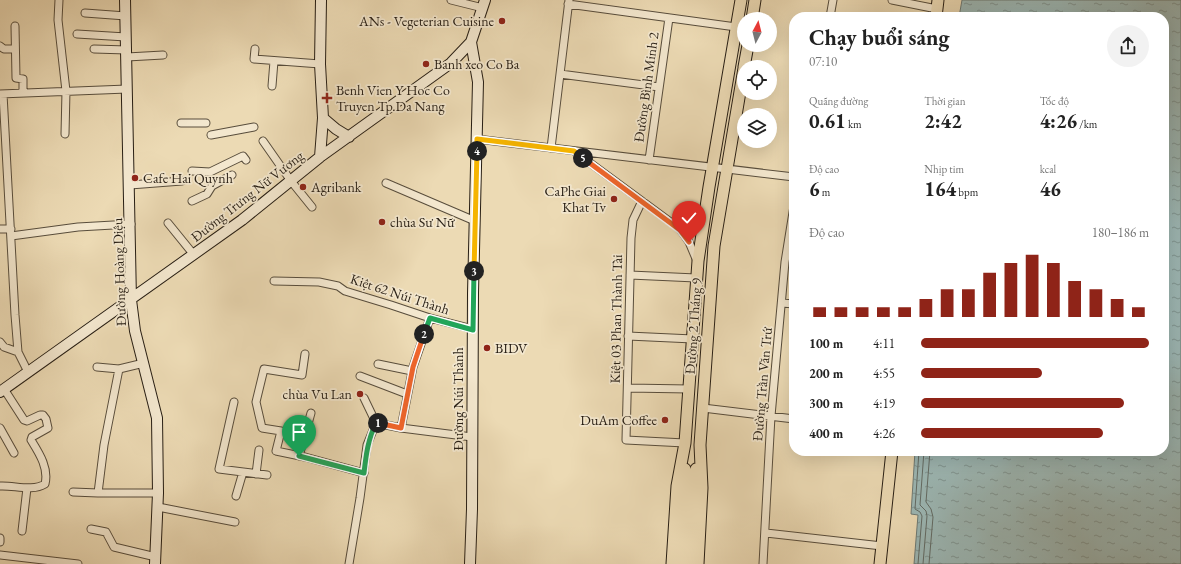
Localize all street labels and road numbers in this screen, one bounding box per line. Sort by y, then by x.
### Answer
street label: Đường Bình Minh 2 [629,31,663,143]
street label: Đường Trưng Nữ Vương [187,146,308,246]
street label: Đường Hoàng Diệu [108,217,130,327]
street label: Kiệt 03 Phan Thành Tài [606,254,626,384]
street label: Kiệt 62 Núi Thành [348,269,452,319]
street label: Đường 2 Tháng 9 [681,277,705,375]
street label: Đường Trần Văn Trứ [748,326,776,442]
street label: Đường Núi Thành [449,347,467,451]

